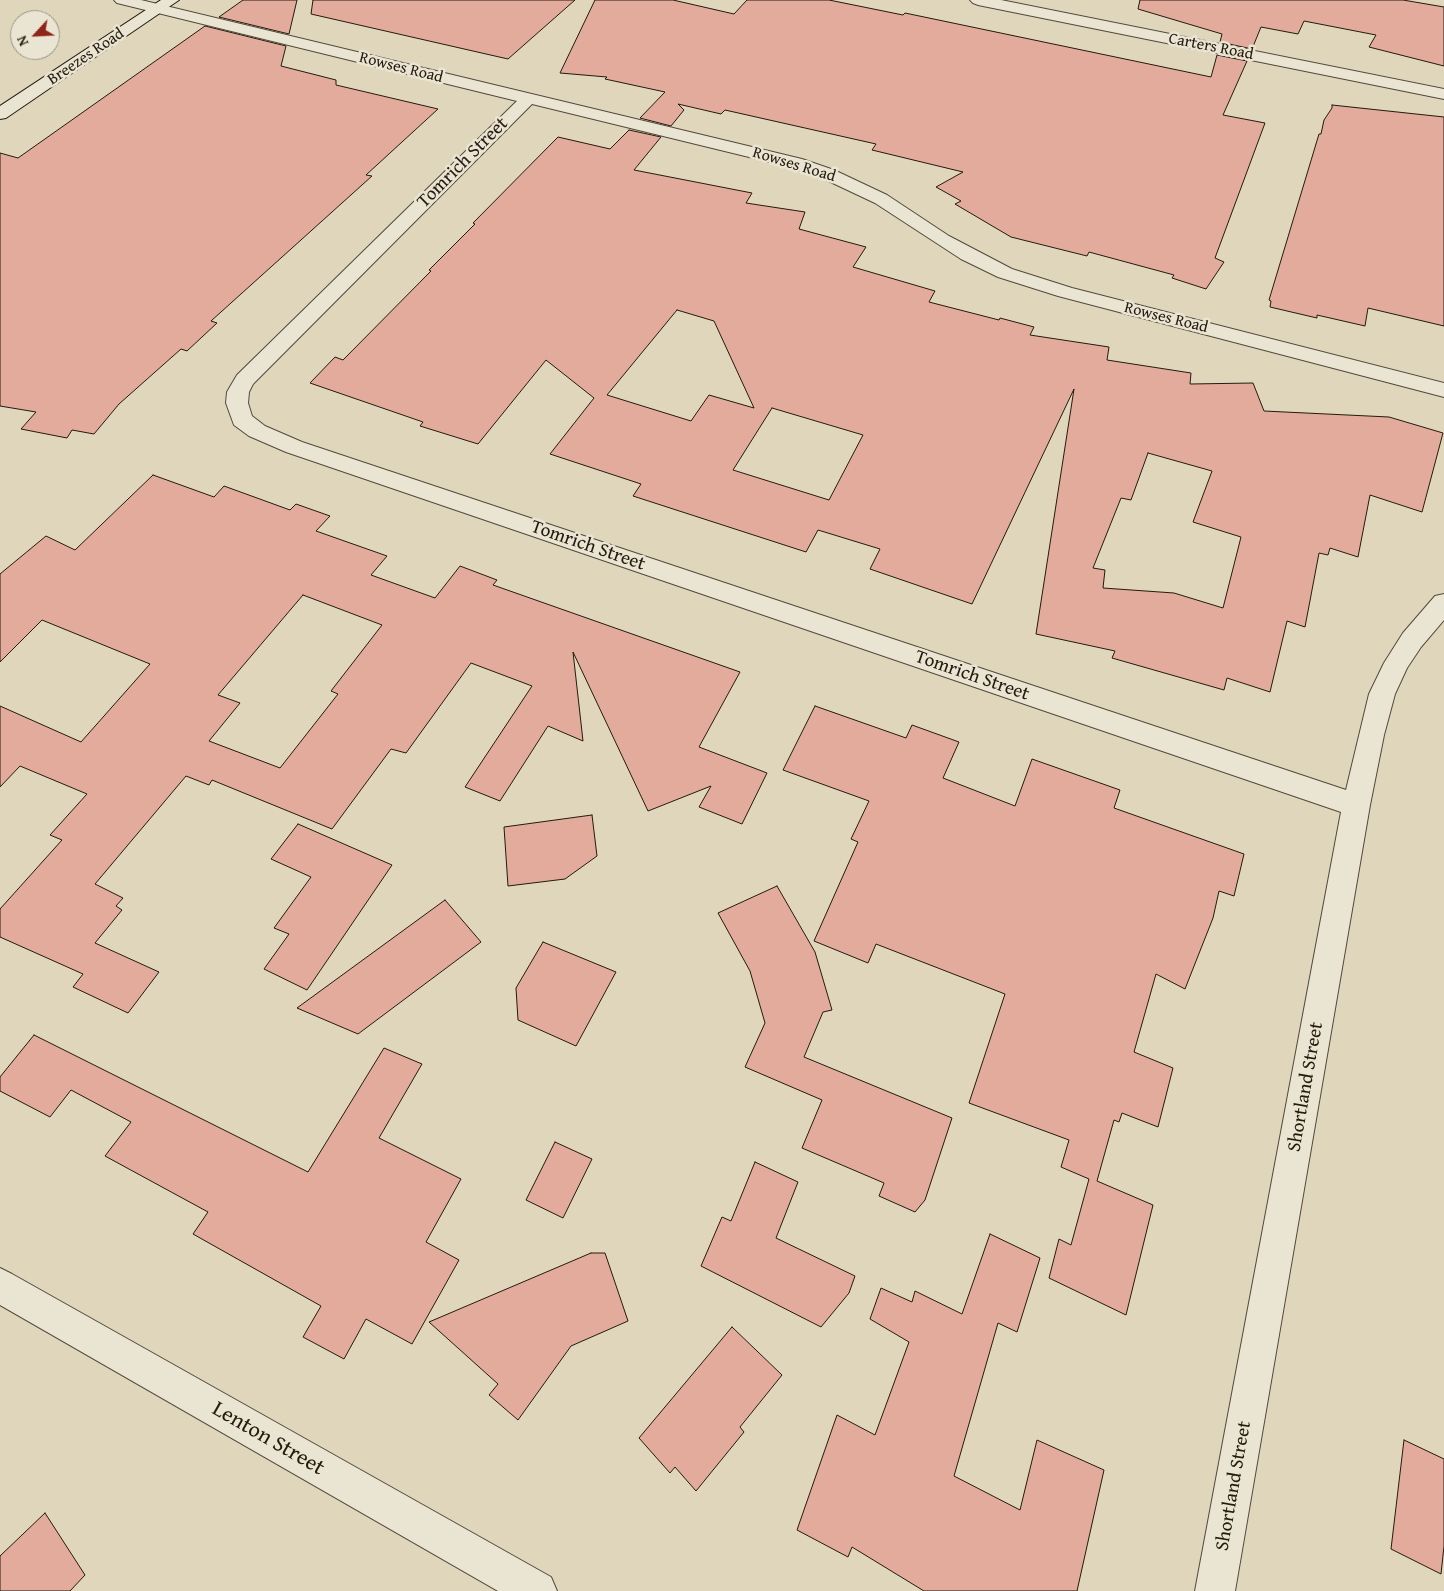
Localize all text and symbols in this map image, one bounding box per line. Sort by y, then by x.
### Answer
north arrow [10,10,60,60]
street label: Breezes Road [44,24,128,90]
street label: Carters Road [1167,29,1255,65]
text: N [11,32,33,49]
street label: Rowses Road [357,48,445,88]
street label: Tomrich Street [413,113,513,213]
street label: Rowses Road [750,143,838,187]
street label: Rowses Road [1122,298,1210,338]
street label: Tomrich Street [528,516,648,576]
street label: Tomrich Street [912,646,1032,706]
street label: Shortland Street [1283,1020,1329,1154]
street label: Lenton Street [207,1396,329,1482]
street label: Shortland Street [1211,1419,1257,1553]

